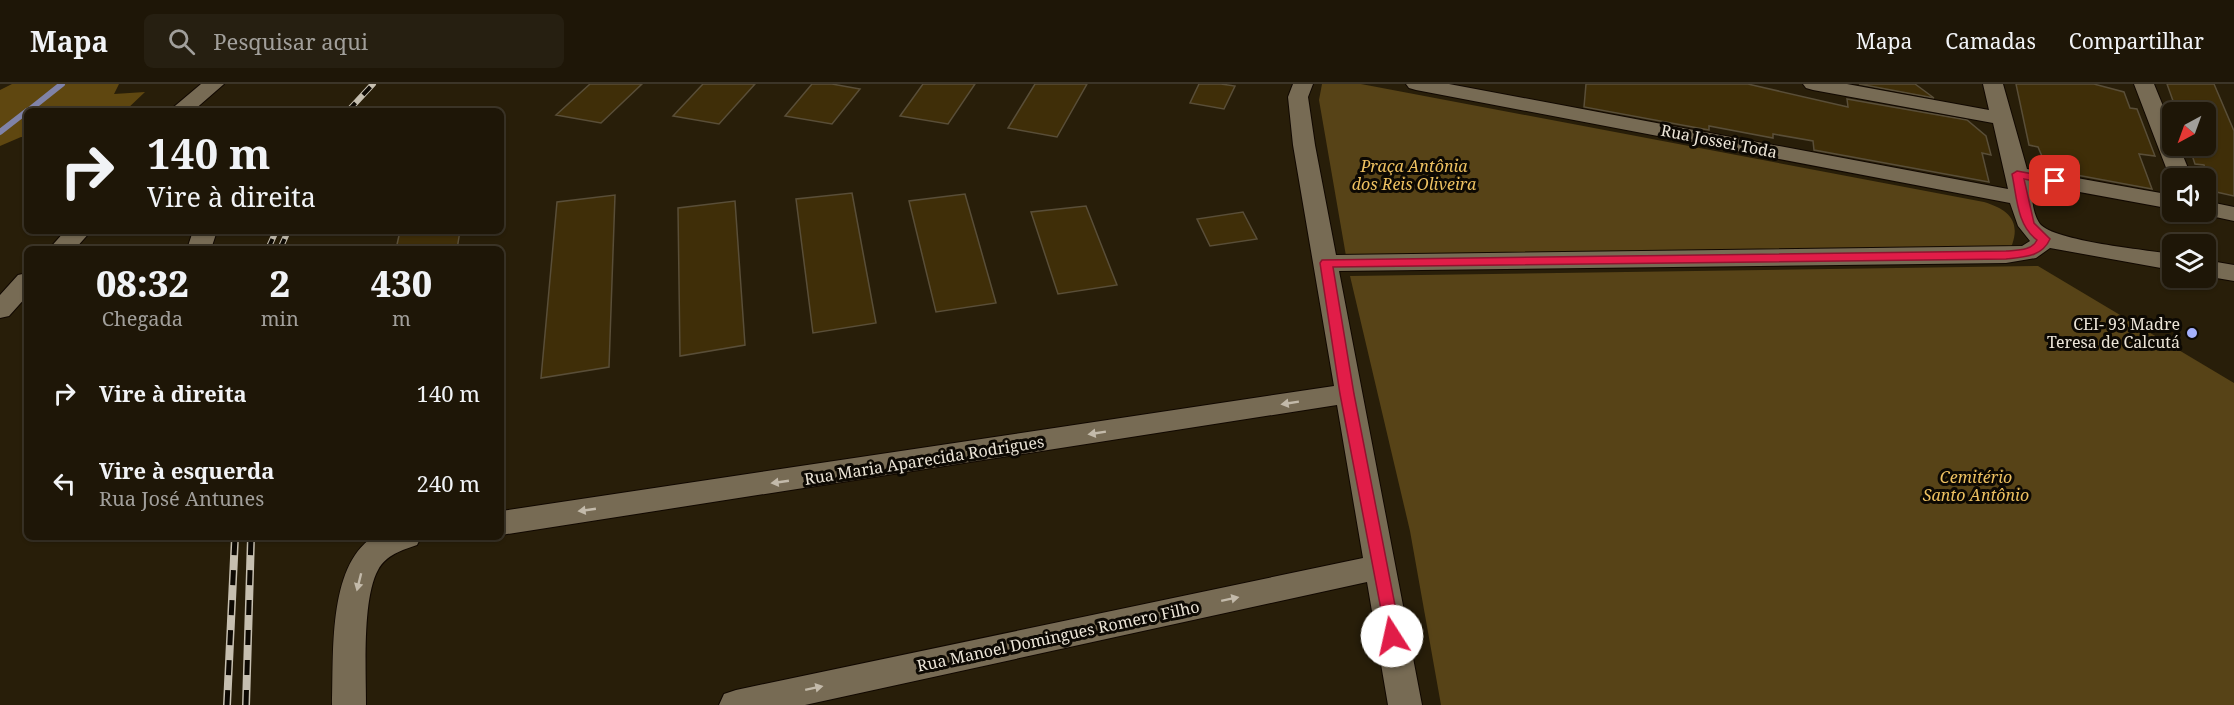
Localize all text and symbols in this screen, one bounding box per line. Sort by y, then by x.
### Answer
search box [144,14,564,68]
text: Mapa [30,22,108,60]
icon: search [165,25,198,58]
text: Pesquisar aqui [213,26,368,56]
text: Mapa [1856,27,1912,55]
text: Camadas [1945,27,2036,55]
text: Compartilhar [2069,27,2204,55]
north arrow [2162,102,2216,156]
map controls [2162,102,2216,288]
street label: Rua Jossei Toda [1659,119,1779,163]
text: 140 m [147,124,271,181]
icon: right [48,132,126,210]
park label: Praça Antônia dos Reis Oliveira [1352,155,1477,195]
pin [2029,155,2080,206]
icon: arrive [2038,164,2071,197]
button: sound [2162,168,2216,222]
text: Vire à direita [147,178,316,215]
button: layers [2162,234,2216,288]
text: 08:32 [96,259,189,308]
text: 2 [270,259,290,308]
text: 430 [371,259,432,308]
text: Chegada [102,305,183,332]
text: min [261,305,299,332]
text: m [392,305,411,332]
place label: CEI- 93 Madre Teresa de Calcutá [2047,313,2180,353]
marker: CEI- 93 Madre Teresa de Calcutá [2185,326,2199,340]
icon: right [48,377,81,410]
text: Vire à direita [99,378,247,408]
text: 140 m [417,378,480,408]
one-way arrow [1280,398,1299,407]
one-way arrow [1087,429,1106,438]
street label: Rua Maria Aparecida Rodrigues [802,430,1046,490]
text: Vire à esquerda [99,455,275,485]
park label: Cemitério Santo Antônio [1923,466,2029,506]
icon: left [48,467,81,500]
text: 240 m [417,468,480,498]
one-way arrow [770,477,789,486]
text: Rua José Antunes [99,485,264,512]
one-way arrow [577,506,596,515]
one-way arrow [354,572,364,591]
one-way arrow [1221,594,1240,603]
street label: Rua Manoel Domingues Romero Filho [915,595,1201,677]
position arrow [1360,604,1424,668]
one-way arrow [804,683,823,693]

